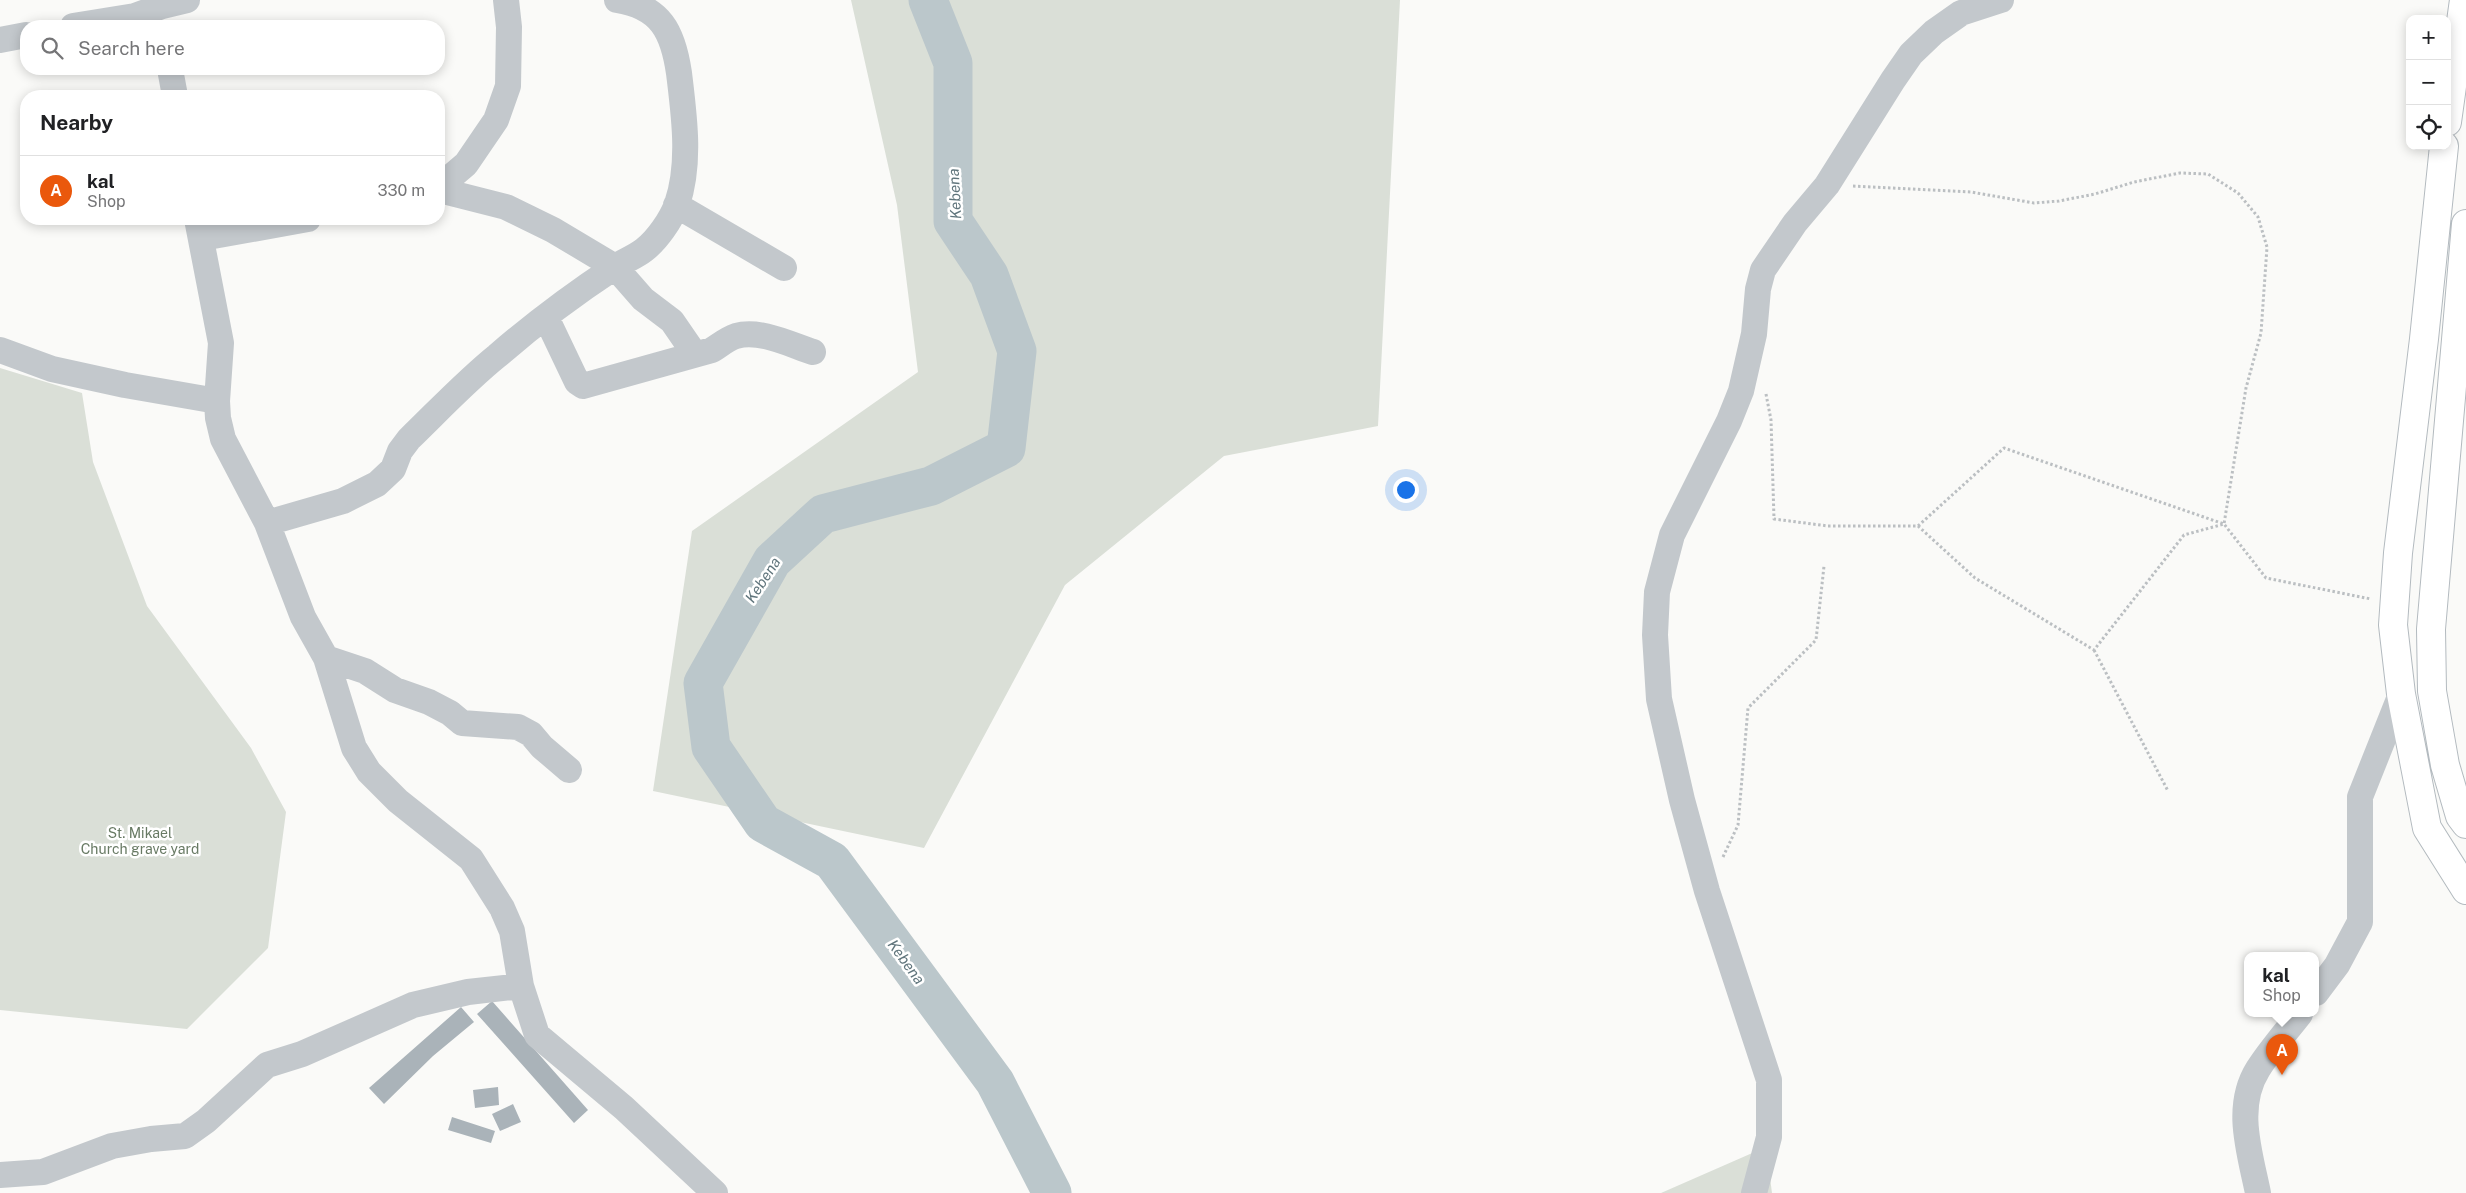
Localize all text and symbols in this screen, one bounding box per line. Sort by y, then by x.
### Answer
map controls [2406,15,2451,150]
button: + [2406,15,2451,60]
search box [20,20,445,75]
icon: search [38,34,66,62]
text: Search here [78,37,185,59]
button: − [2406,60,2451,105]
button: locate [2406,105,2451,150]
text: Nearby [40,110,113,135]
water label: Kebena [945,168,964,220]
text: kal [87,170,115,192]
text: A [50,181,62,200]
text: 330 m [378,181,425,200]
text: Shop [87,192,126,211]
your location [1393,477,1419,503]
water label: Kebena [742,554,784,606]
park label: St. Mikael Church grave yard [81,825,199,857]
water label: Kebena [885,936,928,987]
popup [2244,952,2319,1017]
text: kal [2262,964,2290,986]
text: Shop [2262,986,2301,1005]
pin: A [2266,1034,2298,1075]

